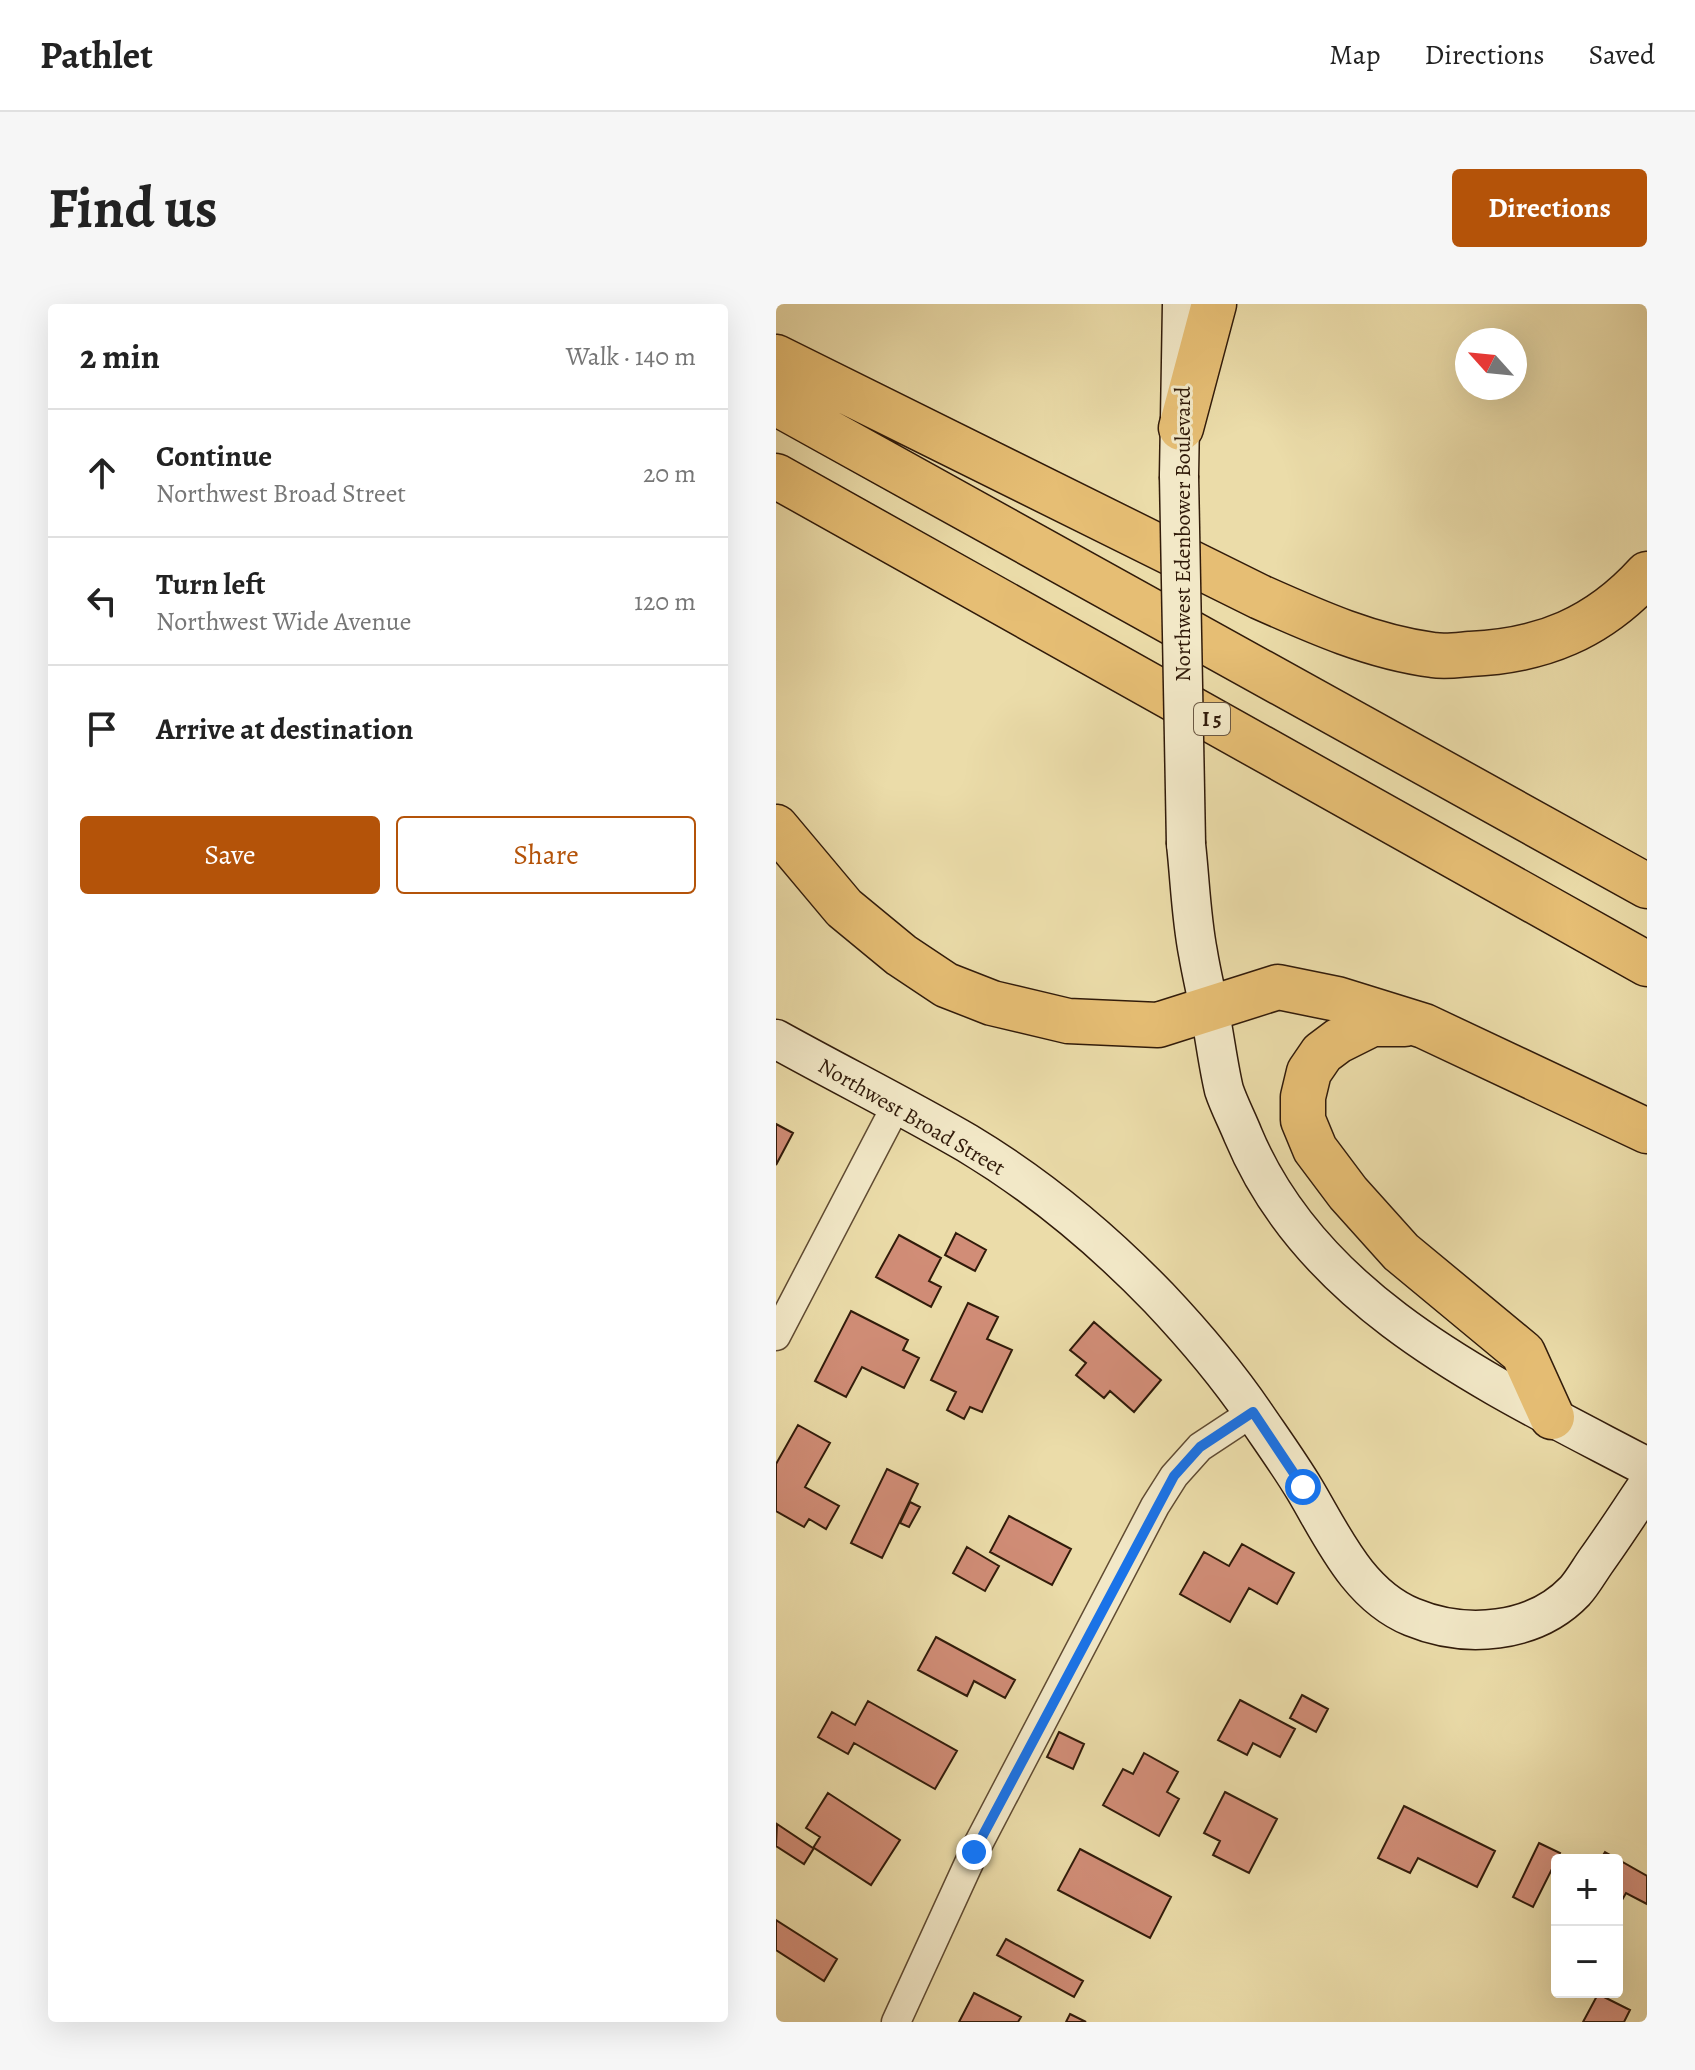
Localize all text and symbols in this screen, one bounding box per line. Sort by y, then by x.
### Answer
text: Pathlet [40,29,153,81]
text: Map [1329,36,1380,74]
text: Directions [1424,36,1545,74]
text: Saved [1589,36,1655,74]
button: Directions [1452,169,1647,247]
text: Find us [48,170,218,246]
north arrow [1455,328,1527,400]
text: 2 min [80,333,160,380]
text: Walk · 140 m [566,339,696,374]
street label: Northwest Edenbower Boulevard [1168,386,1198,682]
text: Continue [156,436,272,476]
icon: ahead [80,451,124,495]
text: 20 m [643,456,696,491]
text: Northwest Broad Street [156,476,406,511]
text: Turn left [156,564,265,604]
icon: left [80,579,124,623]
text: 120 m [634,584,696,619]
text: Northwest Wide Avenue [156,604,412,639]
road number: I 5 [1194,703,1230,735]
icon: arrive [80,707,124,751]
text: Arrive at destination [156,709,413,749]
button: Save [80,816,380,894]
button: Share [396,816,696,894]
street label: Northwest Broad Street [812,1051,1011,1183]
route start [1285,1469,1321,1505]
route end [956,1834,992,1870]
map controls [1551,1854,1623,1998]
button: + [1551,1854,1623,1926]
button: − [1551,1926,1623,1998]

